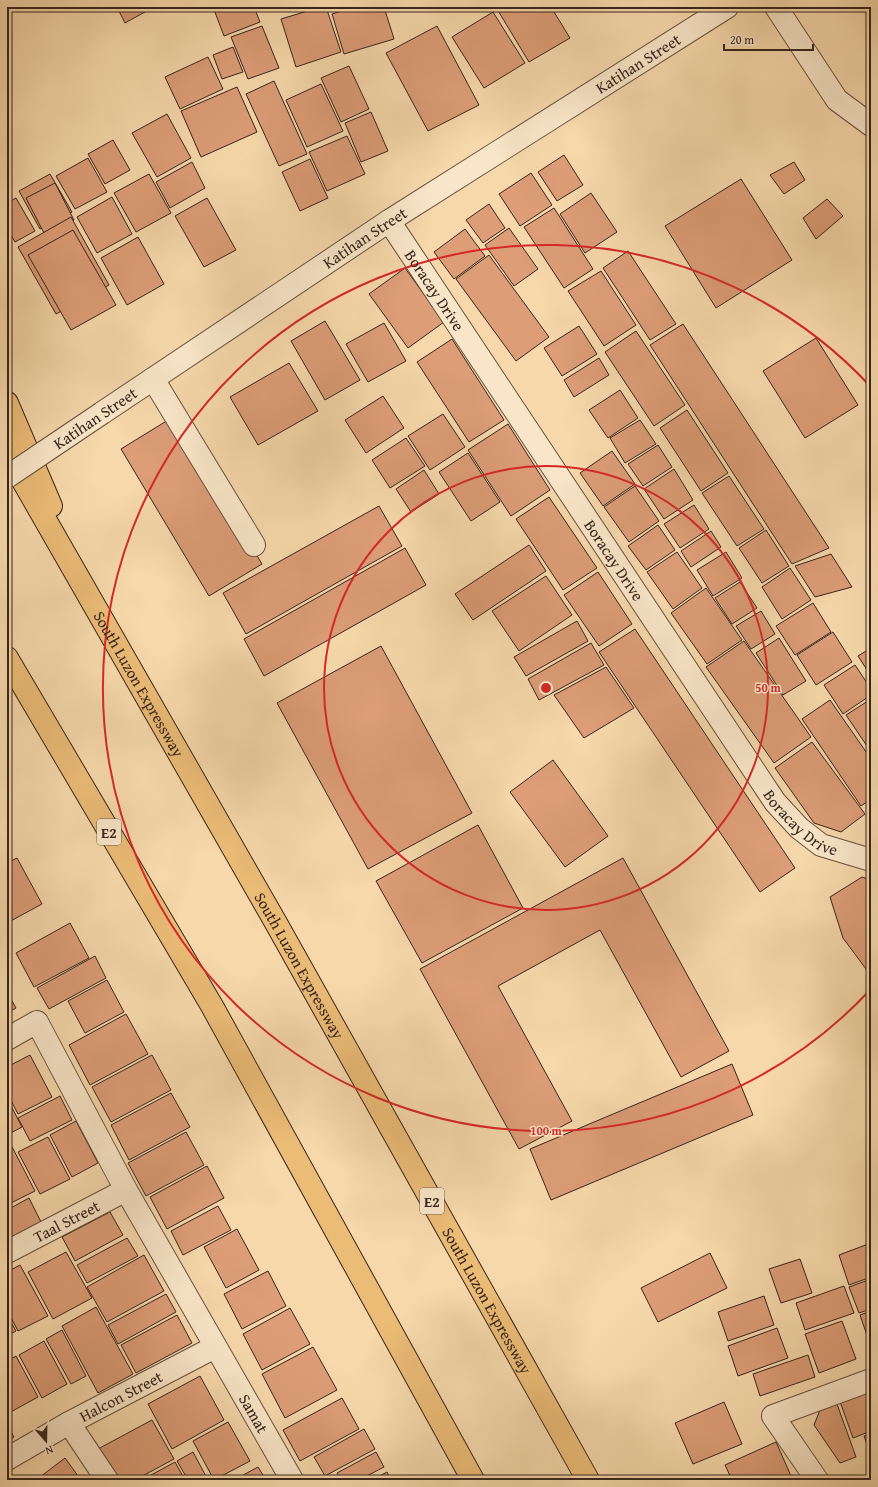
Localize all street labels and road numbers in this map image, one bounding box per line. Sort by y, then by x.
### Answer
street label: Katihan Street [591,27,686,99]
street label: Katihan Street [318,200,412,274]
street label: Boracay Drive [399,245,471,336]
street label: Katihan Street [48,381,142,455]
street label: Boracay Drive [578,514,650,606]
street label: South Luzon Expressway [88,606,191,761]
street label: Boracay Drive [758,784,841,861]
road number: E2 [97,819,121,845]
street label: South Luzon Expressway [249,887,351,1043]
road number: E2 [420,1188,444,1214]
street label: Taal Street [29,1194,104,1248]
street label: South Luzon Expressway [437,1222,538,1378]
street label: Halcon Street [75,1364,167,1428]
street label: Samat [233,1389,275,1438]

